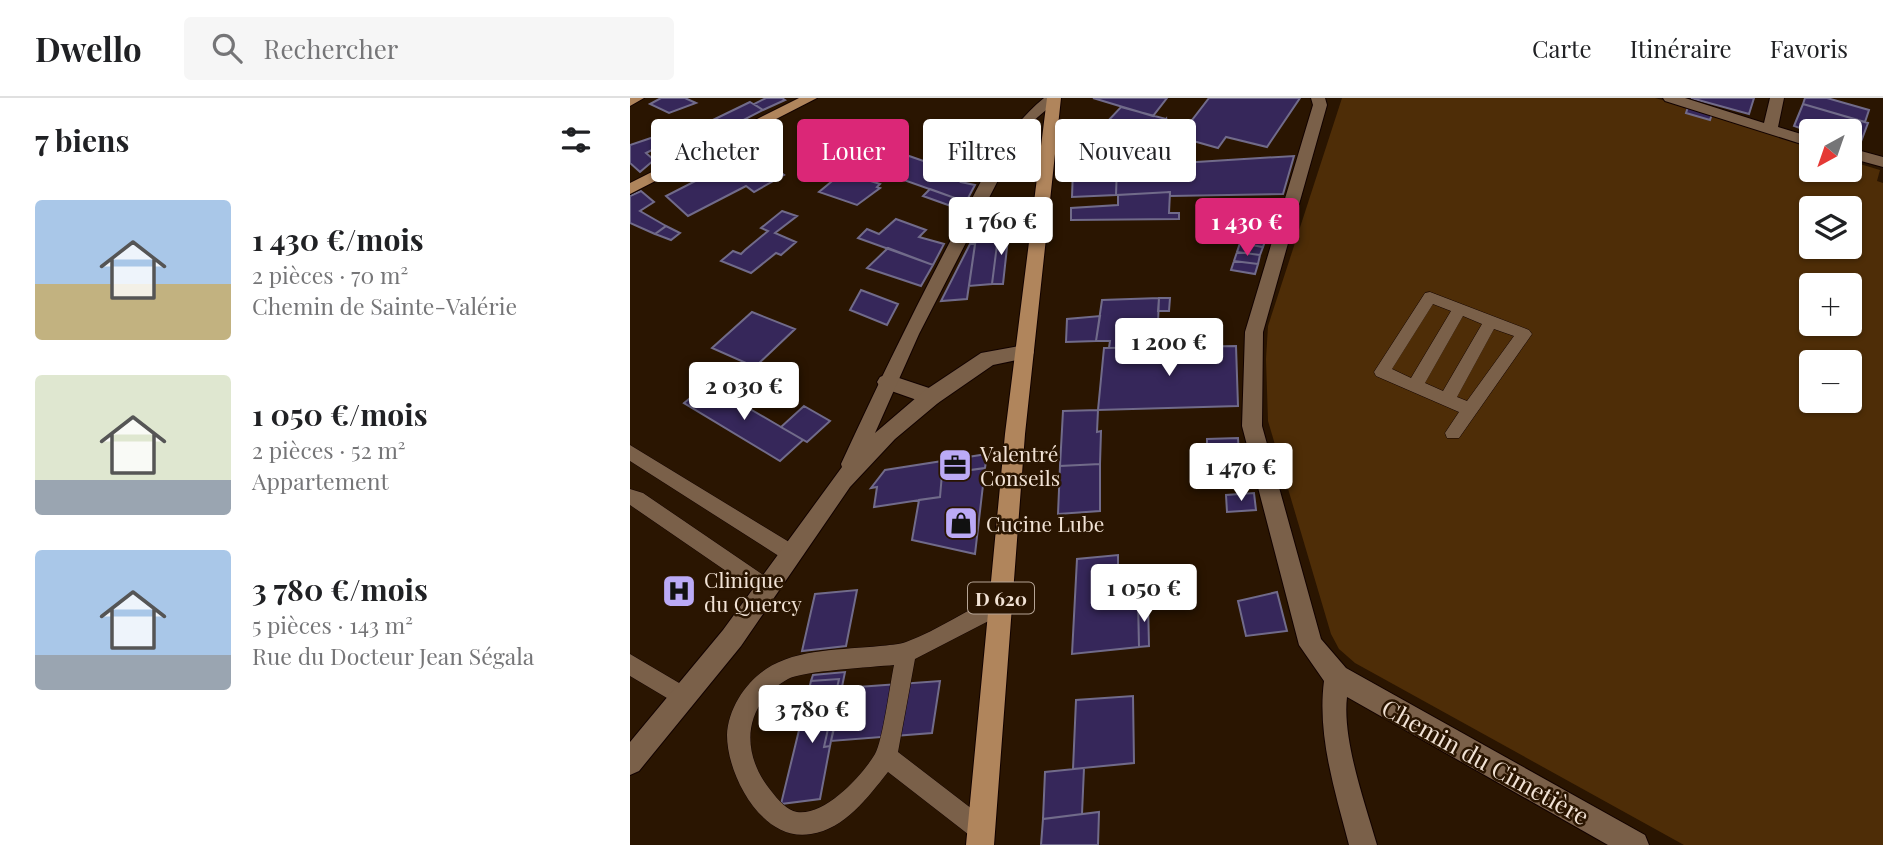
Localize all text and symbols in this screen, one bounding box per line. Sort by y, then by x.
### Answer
search box [184,17,674,80]
text: Dwello [35,26,142,70]
icon: search [208,29,246,67]
text: Rechercher [264,31,398,66]
text: Carte [1532,32,1592,64]
text: Itinéraire [1630,32,1732,64]
text: Favoris [1770,32,1848,64]
chip: Acheter [651,119,783,182]
chip: Louer [797,119,909,182]
chip: Filtres [923,119,1041,182]
chip: Nouveau [1055,119,1196,182]
north arrow [1799,119,1862,182]
map controls [1799,119,1862,413]
text: 7 biens [35,120,129,160]
icon: filters [557,121,595,159]
button: layers [1799,196,1862,259]
pin: 1 760 € [936,198,1066,257]
pin: 1 430 € [1182,198,1312,258]
text: 1 760 € [965,204,1037,235]
text: 1 430 € [1211,205,1283,236]
text: 1 430 €/mois [252,219,424,259]
icon: home [91,228,175,312]
text: 2 pièces · 70 m² [252,259,408,290]
button: + [1799,273,1862,336]
text: Chemin de Sainte-Valérie [252,290,517,321]
pin: 1 200 € [1104,318,1234,378]
text: 1 200 € [1131,325,1207,356]
button: − [1799,350,1862,413]
pin: 2 030 € [679,362,809,422]
text: 2 030 € [705,369,783,400]
text: 1 050 €/mois [252,394,428,434]
icon: home [91,403,175,487]
text: 2 pièces · 52 m² [252,434,406,465]
place label: Valentré Conseils [979,439,1060,491]
pin: 1 470 € [1176,444,1306,503]
office icon: Valentré Conseils [936,446,974,484]
text: 1 470 € [1206,450,1276,481]
text: Appartement [252,465,389,496]
shop icon: Cucine Lube [942,504,980,542]
place label: Cucine Lube [986,509,1104,537]
pin: 1 050 € [1079,564,1209,624]
place label: Clinique du Quercy [704,565,802,617]
text: 3 780 €/mois [252,569,428,609]
text: 1 050 € [1107,571,1181,602]
hospital icon: Clinique du Quercy [660,572,698,610]
icon: home [91,578,175,662]
road number: D 620 [968,583,1034,614]
text: 5 pièces · 143 m² [252,609,413,640]
text: Rue du Docteur Jean Ségala [252,640,534,671]
pin: 3 780 € [747,686,877,745]
street label: Chemin du Cimetière [1377,691,1595,831]
text: 3 780 € [775,692,849,723]

